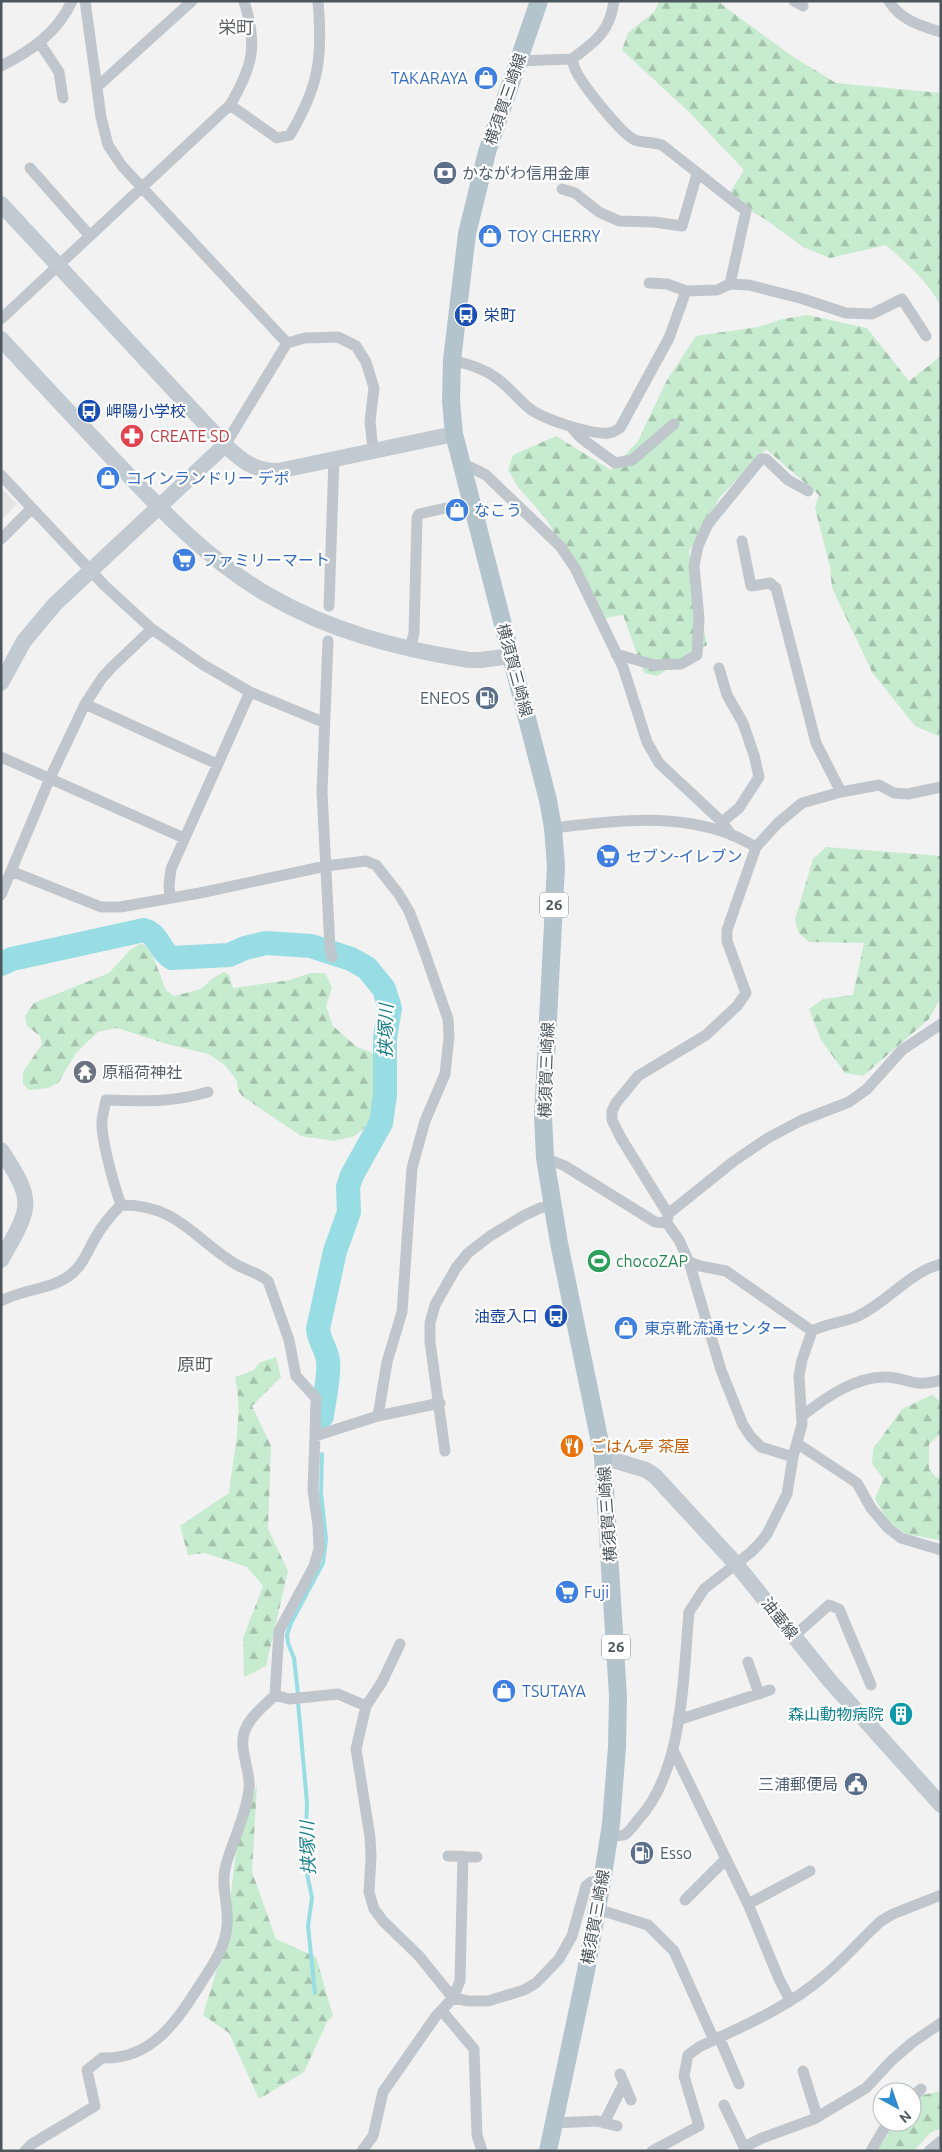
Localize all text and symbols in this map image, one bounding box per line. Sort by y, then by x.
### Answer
district label: 栄町 [218,17,254,37]
street label: 横須賀三崎線 [481,51,529,147]
shop icon: TAKARAYA [473,65,499,91]
place label: TAKARAYA [391,69,469,87]
bank icon: かながわ信用金庫 [432,160,458,186]
place label: かながわ信用金庫 [462,164,590,182]
shop icon: TOY CHERRY [477,223,503,249]
place label: TOY CHERRY [508,227,601,245]
bus stop icon: 栄町 [453,302,479,328]
place label: 栄町 [484,306,516,324]
bus stop icon: 岬陽小学校 [76,398,102,424]
place label: 岬陽小学校 [106,402,186,420]
pharmacy icon: CREATE SD [119,423,145,449]
place label: CREATE SD [150,427,230,445]
shop icon: コインランドリー デポ [95,465,121,491]
place label: コインランドリー デポ [126,469,290,487]
shop icon: なこう [444,497,470,523]
place label: なこう [474,501,522,519]
supermarket icon: ファミリーマート [171,547,197,573]
place label: ファミリーマート [202,551,330,569]
street label: 横須賀三崎線 [494,621,536,719]
fuel station icon: ENEOS [474,685,500,711]
place label: ENEOS [420,689,470,707]
supermarket icon: セブン-イレブン [595,843,621,869]
place label: セブン-イレブン [626,847,743,865]
road number: 26 [540,892,568,918]
water label: 挟塚川 [375,1002,396,1058]
street label: 横須賀三崎線 [535,1022,557,1118]
temple icon: 原稲荷神社 [72,1059,98,1085]
place label: 原稲荷神社 [102,1063,182,1081]
sports icon: chocoZAP [586,1248,612,1274]
place label: chocoZAP [616,1252,688,1270]
bus stop icon: 油壺入口 [543,1303,569,1329]
place label: 油壺入口 [474,1307,538,1325]
shop icon: 東京靴流通センター [613,1315,639,1341]
place label: 東京靴流通センター [644,1319,788,1337]
district label: 原町 [177,1354,213,1374]
restaurant icon: ごはん亭 茶屋 [559,1433,585,1459]
place label: ごはん亭 茶屋 [590,1437,690,1455]
street label: 横須賀三崎線 [595,1465,619,1563]
supermarket icon: Fuji [554,1579,580,1605]
place label: Fuji [584,1583,609,1601]
street label: 油壷線 [758,1594,802,1642]
road number: 26 [602,1634,630,1660]
shop icon: TSUTAYA [491,1678,517,1704]
place label: TSUTAYA [522,1682,587,1700]
building icon: 森山動物病院 [888,1701,914,1727]
place label: 森山動物病院 [788,1705,884,1723]
public building icon: 三浦郵便局 [843,1771,869,1797]
place label: 三浦郵便局 [758,1775,838,1793]
water label: 挟塚川 [296,1819,318,1875]
fuel station icon: Esso [629,1840,655,1866]
place label: Esso [660,1844,692,1862]
street label: 横須賀三崎線 [578,1868,612,1966]
north arrow [872,2082,922,2132]
text: N [896,2107,915,2126]

